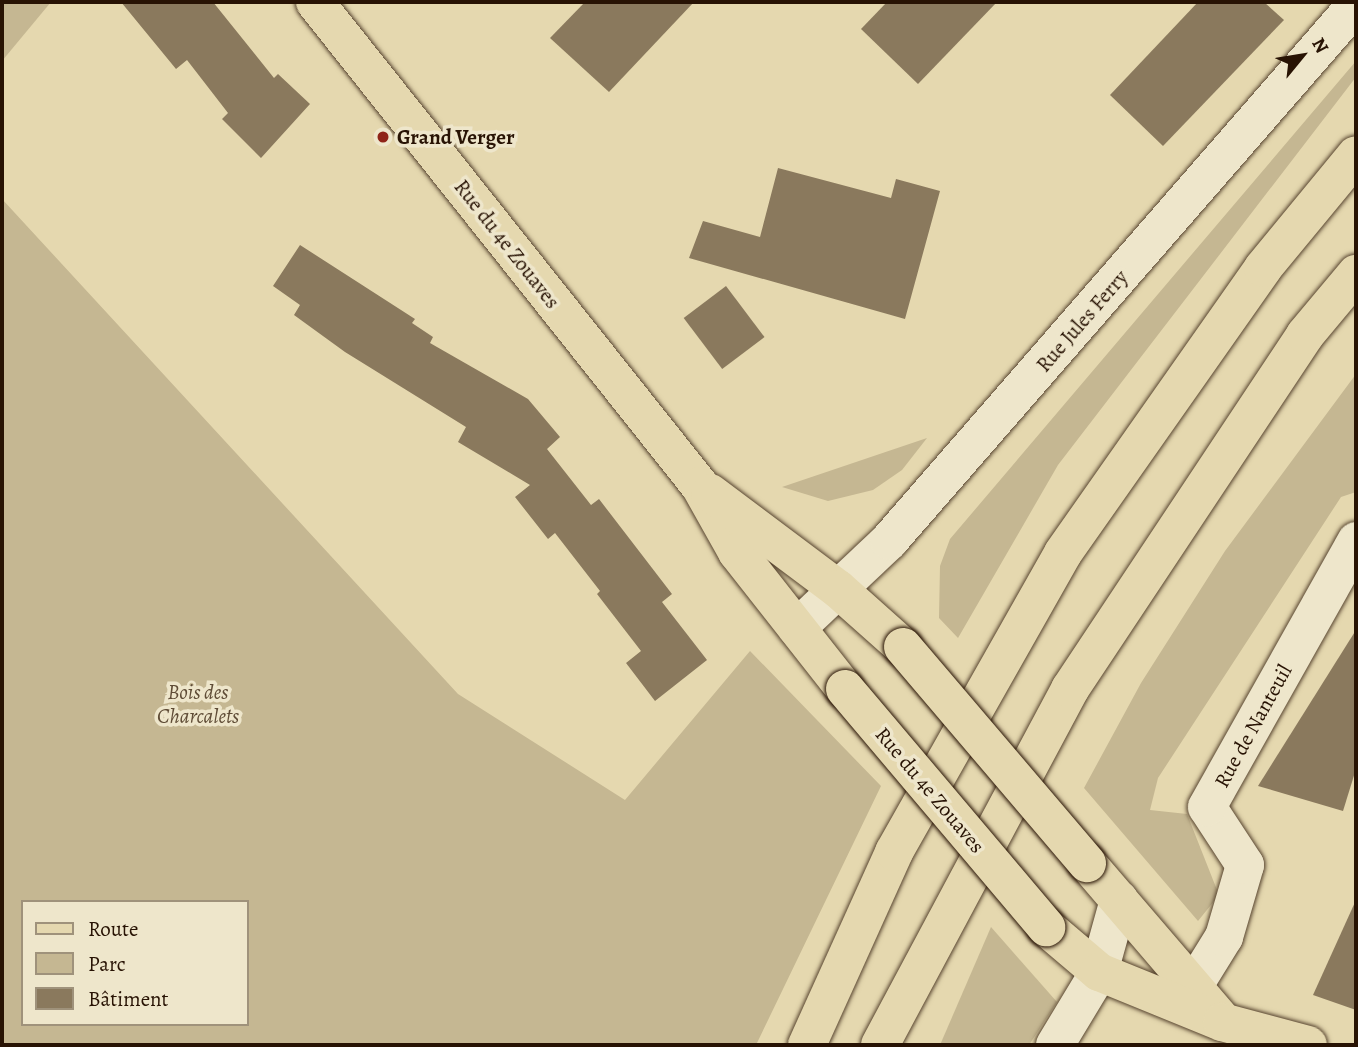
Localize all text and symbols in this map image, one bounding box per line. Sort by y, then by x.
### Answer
north arrow [1267,21,1337,91]
text: N [1305,33,1335,58]
place label: Grand Verger [397,124,515,150]
marker: Grand Verger [375,129,391,145]
street label: Rue du 4e Zouaves [449,175,565,313]
street label: Rue Jules Ferry [1031,265,1133,377]
street label: Rue de Nanteuil [1209,660,1297,792]
park label: Bois des Charcalets [157,679,239,729]
street label: Rue du 4e Zouaves [870,722,990,858]
legend [21,900,248,1026]
text: Route [88,915,138,943]
text: Parc [88,950,126,978]
text: Bâtiment [88,985,169,1013]

